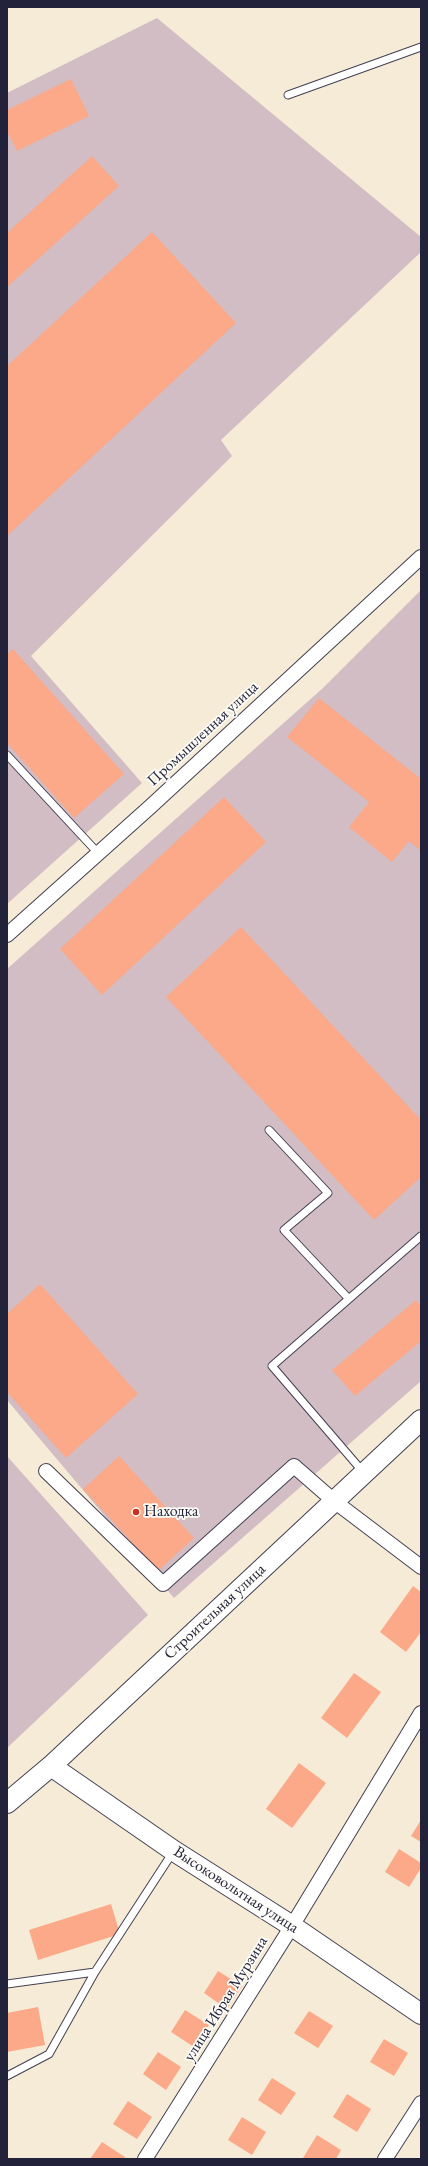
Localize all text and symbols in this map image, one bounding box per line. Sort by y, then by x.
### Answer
street label: Промышленная улица [143,678,263,790]
place label: Находка [144,1502,198,1522]
marker: Находка [131,1507,141,1517]
street label: Строительная улица [160,1560,270,1664]
street label: Высоковольтная улица [170,1842,302,1938]
street label: улица Ибрая Мурзина [180,1933,272,2065]

